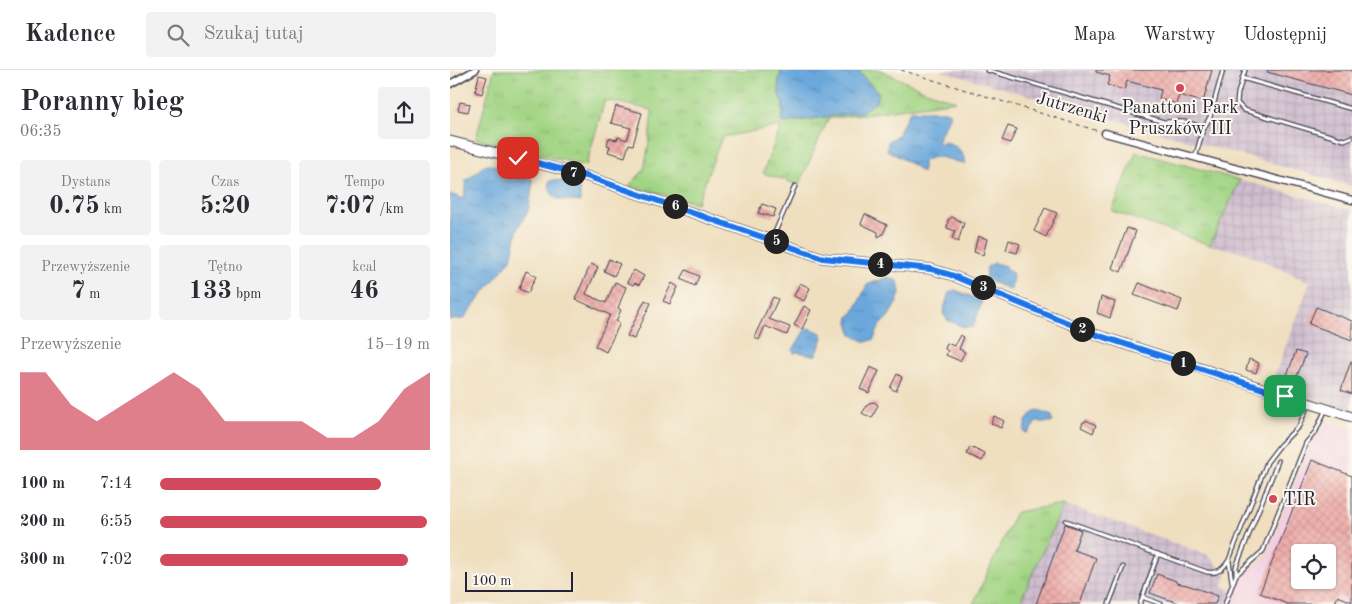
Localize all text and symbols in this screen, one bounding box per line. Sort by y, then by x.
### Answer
search box [146,12,496,57]
icon: search [164,21,192,49]
text: Kadence [25,23,116,47]
text: Szukaj tutaj [204,25,304,44]
text: Mapa [1074,26,1116,44]
text: Warstwy [1144,26,1215,44]
text: Udostępnij [1243,26,1327,44]
marker: Panattoni Park Pruszków III [1174,82,1186,94]
button: share [378,87,430,139]
text: Poranny bieg [20,89,184,117]
street label: Jutrzenki [1034,89,1109,127]
place label: Panattoni Park Pruszków III [1121,99,1239,138]
text: 06:35 [20,124,62,140]
pin [497,137,539,179]
icon: check [504,144,532,172]
pin: 7 [560,160,586,186]
text: 7 [569,166,578,180]
text: Dystans [61,175,111,189]
text: Czas [211,175,239,189]
text: Tempo [344,175,385,189]
text: 0.75 [49,194,100,219]
text: 5:20 [200,194,250,219]
text: 7:07 [325,194,375,219]
pin: 6 [662,194,688,218]
text: 6 [671,199,680,213]
text: km [100,202,122,216]
text: /km [375,202,404,216]
pin: 5 [764,228,788,254]
text: 5 [772,234,781,248]
pin: 4 [868,252,892,276]
text: 4 [876,257,885,271]
text: Przewyższenie [41,260,130,274]
text: Tętno [208,260,242,274]
text: kcal [352,260,376,274]
pin: 3 [970,274,996,300]
text: 7 [71,279,85,304]
text: 133 [189,279,232,304]
text: 46 [350,279,379,304]
text: 3 [979,280,988,294]
text: m [85,287,100,301]
text: bpm [232,287,261,301]
pin: 2 [1070,316,1094,342]
text: 2 [1078,322,1087,336]
text: Przewyższenie [20,337,121,353]
text: 15–19 m [366,337,430,353]
pin: 1 [1170,350,1196,376]
text: 1 [1179,356,1188,370]
pin [1264,375,1306,417]
icon: arrive [1271,382,1299,410]
text: 100 m [20,476,65,492]
text: 7:14 [100,476,132,492]
place label: TIR [1283,491,1316,509]
marker: TIR [1267,493,1279,505]
text: 200 m [20,514,65,530]
text: 6:55 [100,514,132,530]
map controls [1291,544,1336,589]
button: locate [1291,544,1336,589]
text: 300 m [20,552,65,568]
text: 7:02 [100,552,132,568]
scale bar [465,569,572,592]
text: 100 m [472,574,511,588]

